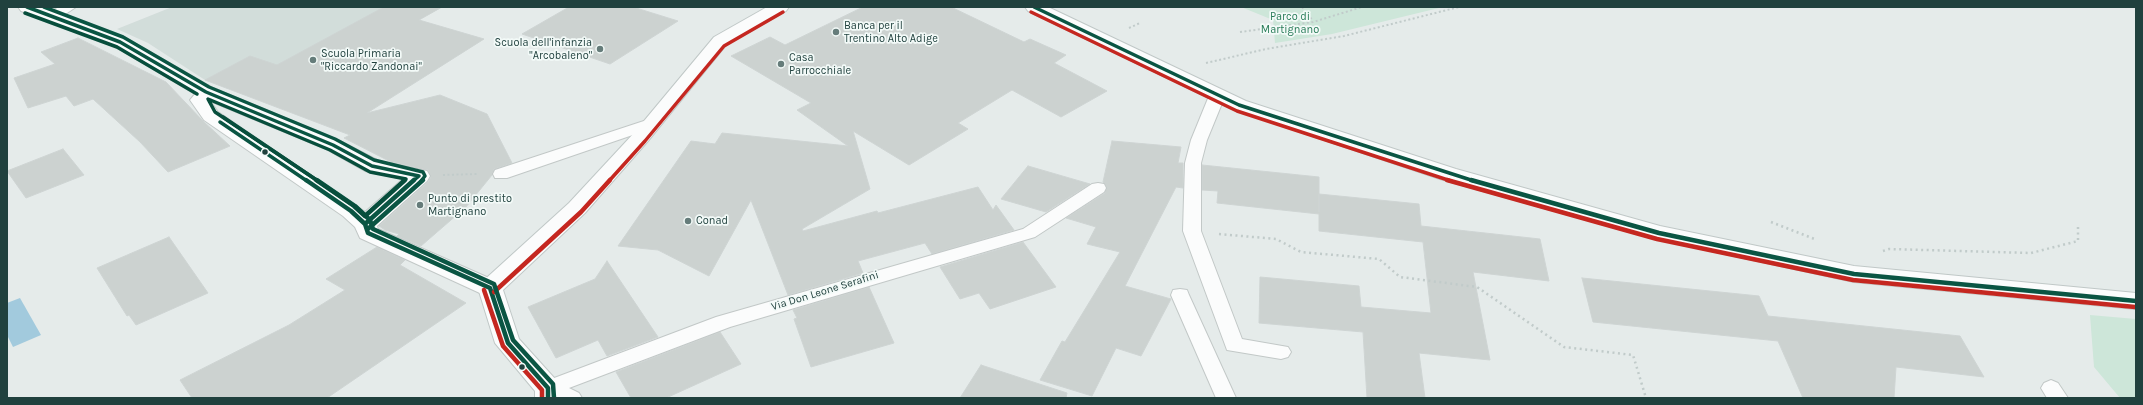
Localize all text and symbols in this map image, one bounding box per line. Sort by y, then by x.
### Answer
park label: Parco di Martignano [1261,10,1319,36]
place label: Banca per il Trentino Alto Adige [844,19,938,45]
marker: Banca per il Trentino Alto Adige [831,27,841,37]
place label: Scuola dell'infanzia "Arcobaleno" [495,36,592,62]
marker: Scuola dell'infanzia "Arcobaleno" [595,44,605,54]
place label: Scuola Primaria "Riccardo Zandonai" [321,47,422,73]
place label: Casa Parrocchiale [789,51,851,77]
marker: Scuola Primaria "Riccardo Zandonai" [308,55,318,65]
marker: Casa Parrocchiale [776,59,786,69]
unlabelled marker [260,147,270,157]
place label: Punto di prestito Martignano [428,192,512,218]
marker: Punto di prestito Martignano [415,200,425,210]
place label: Conad [696,214,728,228]
marker: Conad [683,216,693,226]
street label: Via Don Leone Serafini [770,268,880,314]
unlabelled marker [517,362,527,372]

